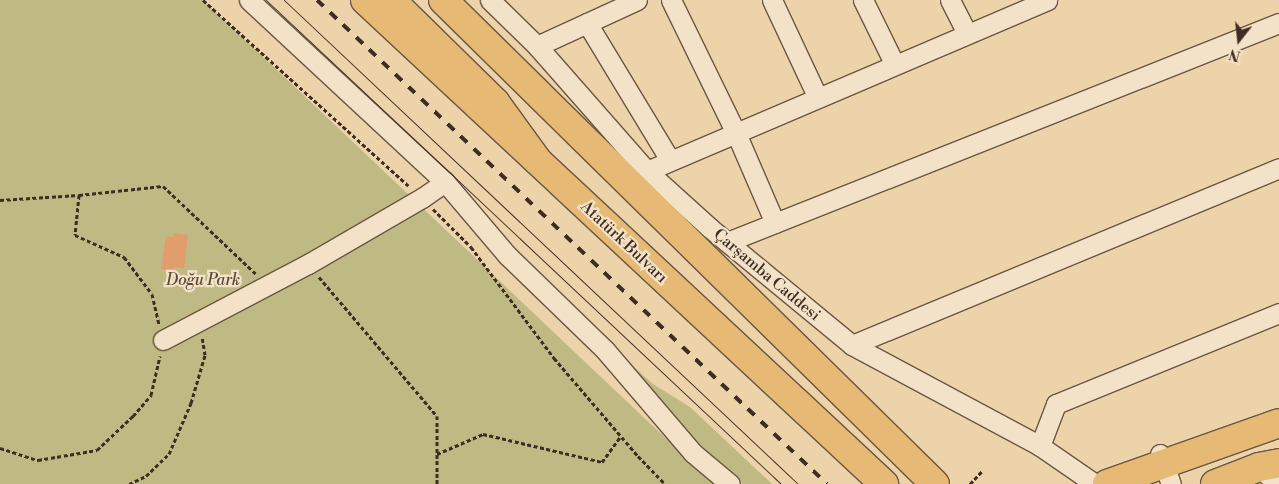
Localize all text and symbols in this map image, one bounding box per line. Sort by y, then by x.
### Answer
north arrow [1214,15,1264,65]
text: N [1227,44,1243,65]
street label: Atatürk Bulvarı [577,197,671,287]
street label: Çarşamba Caddesi [710,225,824,325]
park label: Doğu Park [166,270,240,290]

